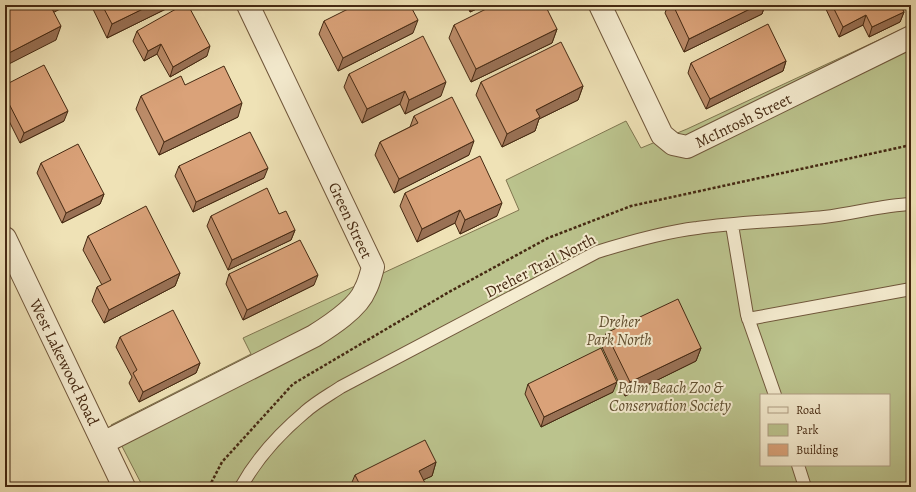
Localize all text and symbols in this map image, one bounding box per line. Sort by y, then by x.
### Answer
street label: McIntosh Street [692,88,795,154]
street label: Green Street [323,179,377,262]
street label: Dreher Trail North [481,228,600,303]
street label: West Lakewood Road [23,295,104,430]
park label: Dreher Park North [586,311,652,351]
park label: Palm Beach Zoo & Conservation Society [609,377,731,417]
legend [760,394,890,466]
text: Road [796,402,822,418]
text: Park [796,422,819,438]
text: Building [796,442,838,458]

